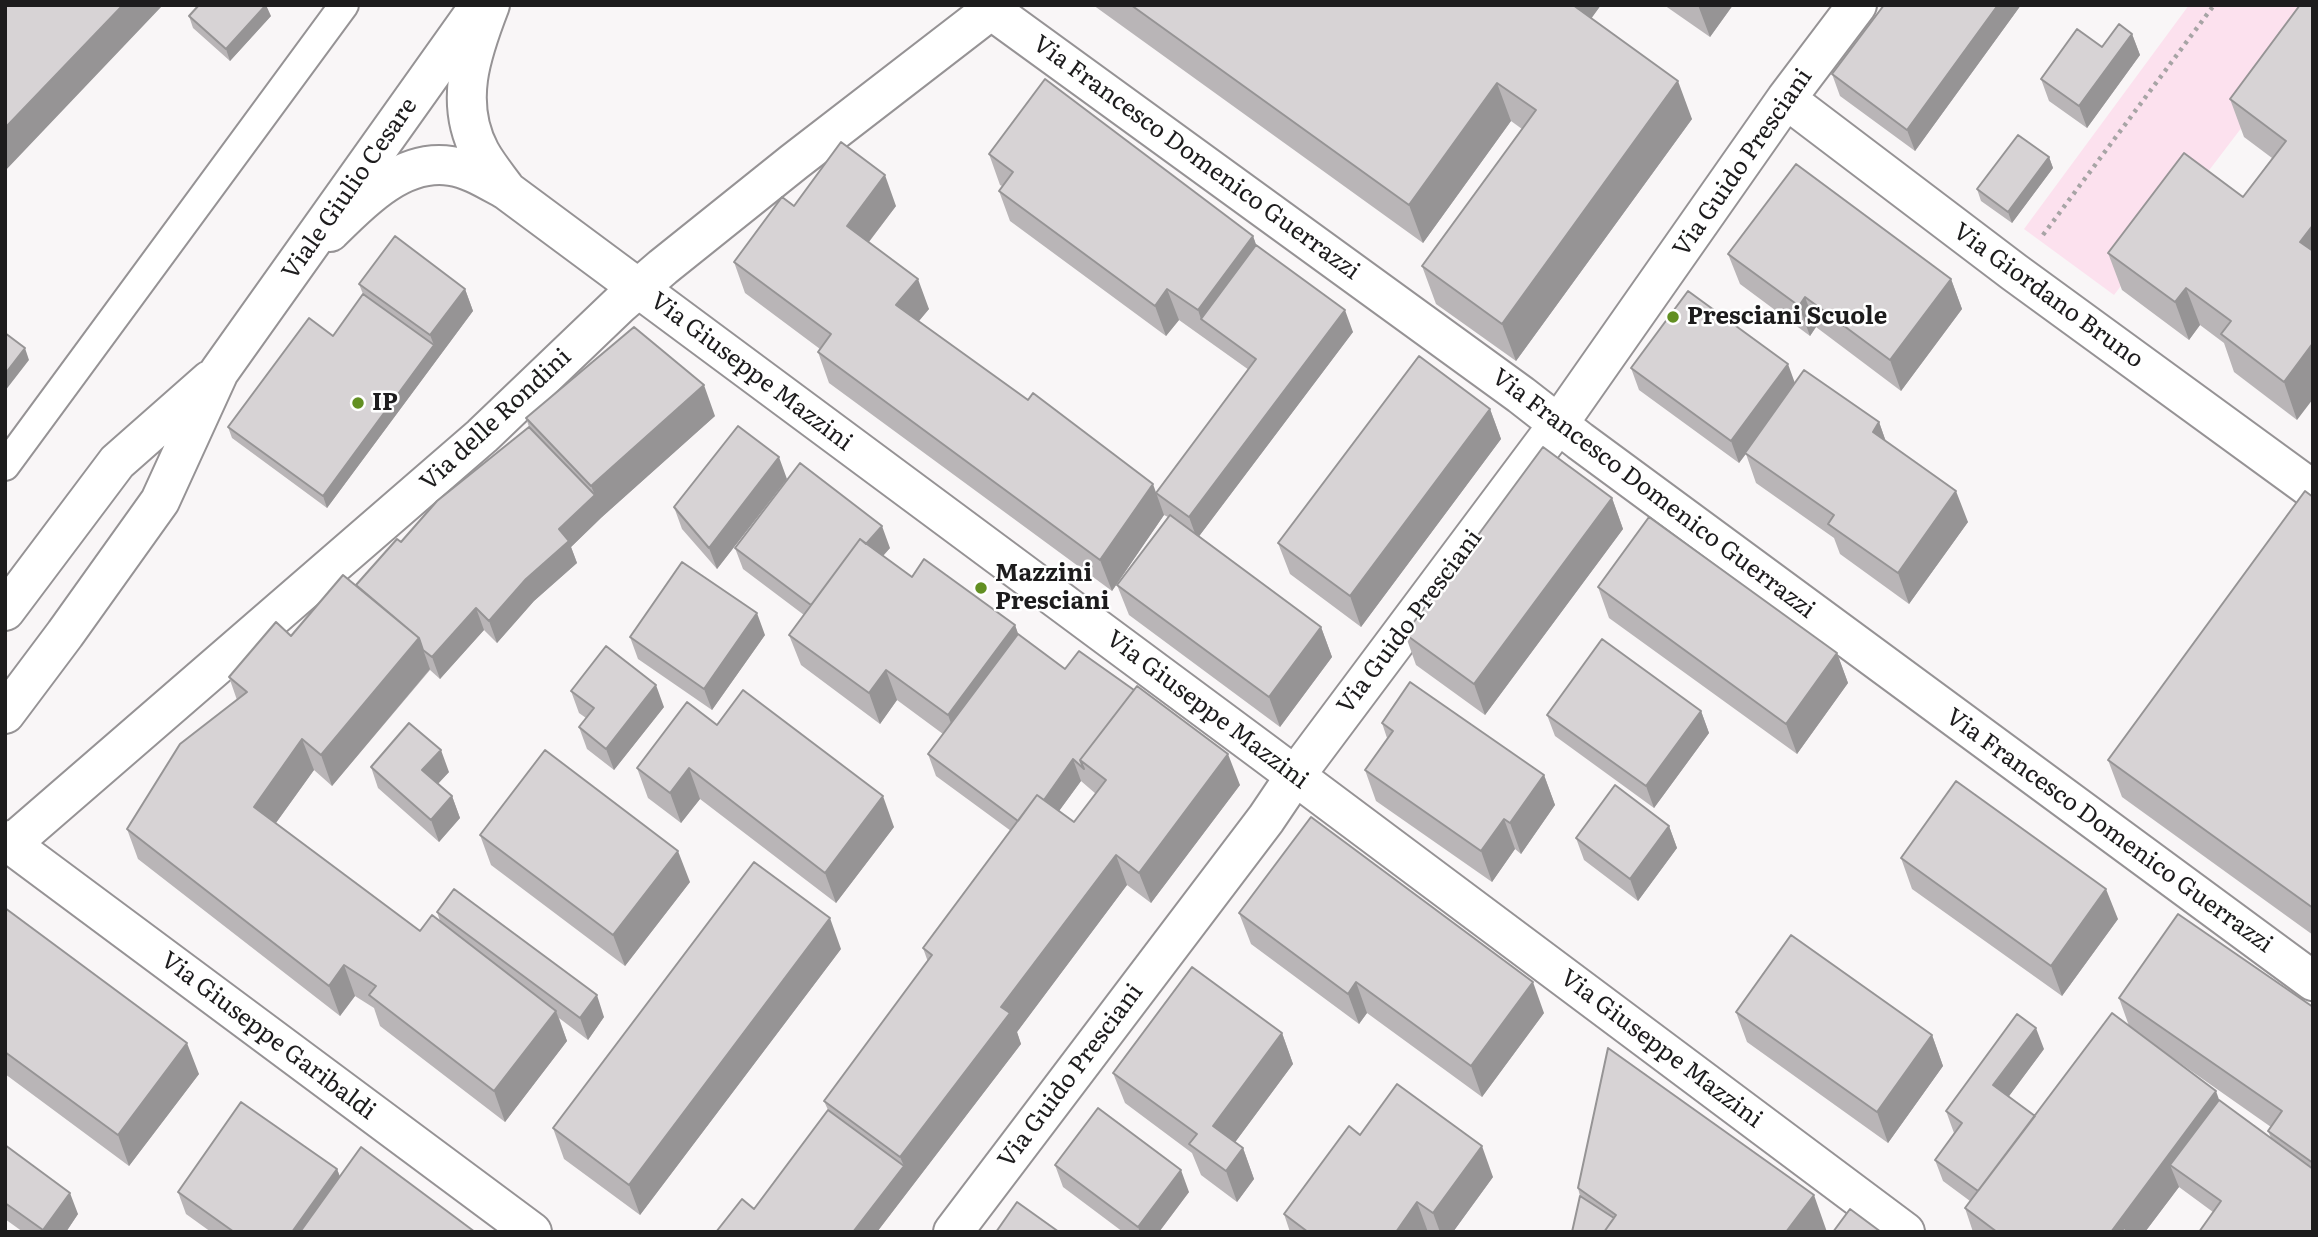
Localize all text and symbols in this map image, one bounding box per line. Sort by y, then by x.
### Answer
street label: Via Francesco Domenico Guerrazzi [1027,30,1365,286]
street label: Via Guido Presciani [1667,64,1819,262]
street label: Viale Giulio Cesare [276,92,424,286]
street label: Via Giordano Bruno [1947,217,2149,375]
street label: Via Giuseppe Mazzini [644,287,858,457]
place label: Presciani Scuole [1687,303,1887,331]
marker: Presciani Scuole [1665,309,1681,325]
street label: Via delle Rondini [415,343,577,497]
street label: Via Francesco Domenico Guerrazzi [1486,363,1820,625]
place label: IP [372,389,398,417]
marker: IP [350,395,366,411]
street label: Via Guido Presciani [1331,524,1489,720]
place label: Mazzini Presciani [995,560,1110,616]
marker: Mazzini Presciani [973,580,989,596]
street label: Via Giuseppe Mazzini [1100,625,1314,795]
street label: Via Francesco Domenico Guerrazzi [1940,703,2278,959]
street label: Via Giuseppe Garibaldi [155,946,381,1126]
street label: Via Giuseppe Mazzini [1554,964,1768,1134]
street label: Via Guido Presciani [992,978,1150,1174]

